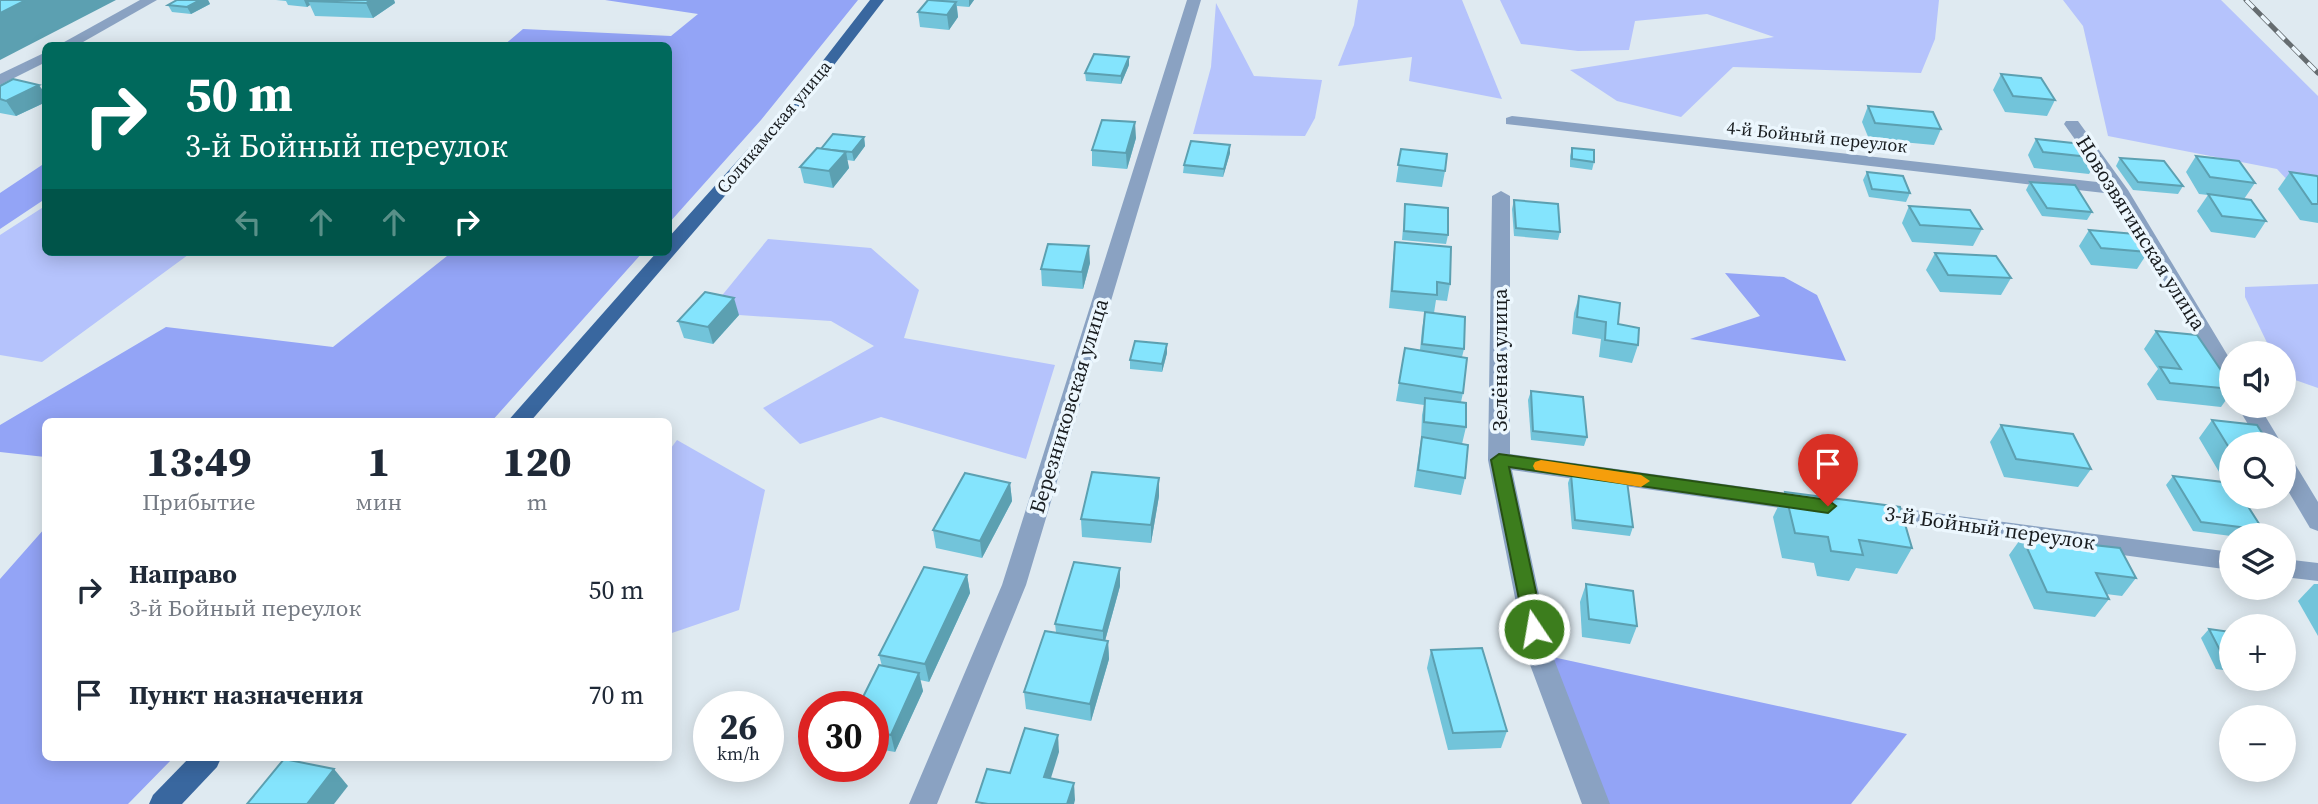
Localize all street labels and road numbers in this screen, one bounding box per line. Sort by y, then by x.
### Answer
street label: Соликамская улица [710,54,837,199]
street label: 4-й Бойный переулок [1725,115,1909,158]
street label: Новозвягинская улица [2070,130,2213,336]
street label: Зелёная улица [1485,288,1514,432]
street label: Березниковская улица [1022,295,1115,517]
street label: 3-й Бойный переулок [1883,498,2097,557]

